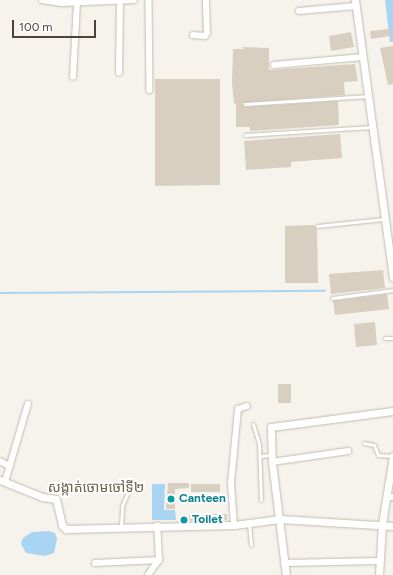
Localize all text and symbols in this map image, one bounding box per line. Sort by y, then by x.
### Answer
scale bar [14,12,98,38]
text: 100 m [19,20,53,34]
district label: សង្កាត់ចោមចៅទី២ [48,480,144,496]
place label: Canteen [179,492,226,506]
marker: Canteen [166,494,176,504]
place label: Toilet [192,513,223,527]
marker: Toilet [179,515,189,525]

